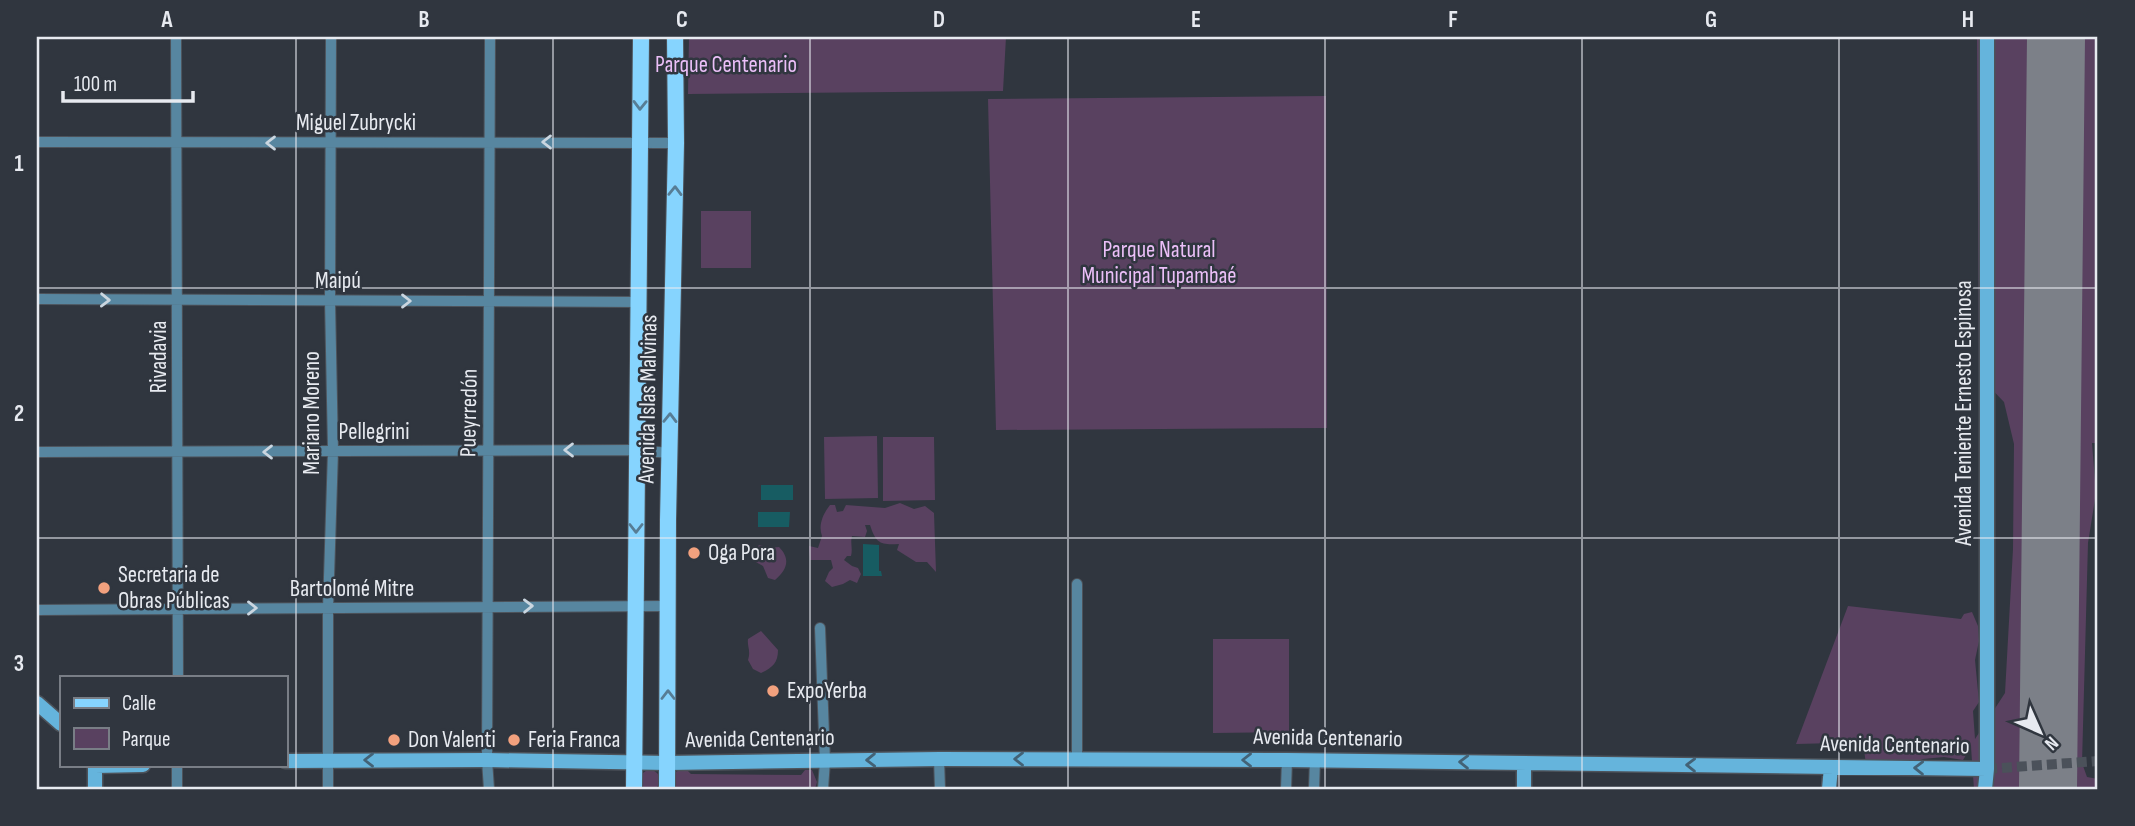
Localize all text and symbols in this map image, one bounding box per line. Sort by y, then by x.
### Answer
text: A [161,6,174,34]
text: B [419,6,430,34]
text: C [676,6,688,34]
text: D [933,6,945,34]
text: E [1191,6,1201,34]
text: F [1448,6,1458,34]
text: G [1705,6,1717,34]
text: H [1962,6,1974,34]
park label: Parque Centenario [655,51,797,79]
scale bar [63,60,192,104]
text: 100 m [74,72,117,97]
one-way arrow [632,100,648,111]
street label: Miguel Zubrycki [296,109,416,137]
one-way arrow [541,134,552,150]
one-way arrow [265,135,275,151]
text: 1 [14,150,24,178]
one-way arrow [667,185,683,196]
park label: Parque Natural Municipal Tupambaé [1081,236,1237,290]
street label: Maipú [315,267,361,295]
street label: Avenida Teniente Ernesto Espinosa [1950,280,1978,547]
one-way arrow [100,292,111,307]
one-way arrow [401,293,412,309]
street label: Avenida Islas Malvinas [633,314,663,485]
street label: Rivadavia [145,321,173,393]
street label: Mariano Moreno [298,351,326,475]
street label: Pueyrredón [454,369,484,457]
text: 2 [14,400,24,428]
one-way arrow [662,413,678,423]
street label: Pellegrini [339,418,409,446]
one-way arrow [563,442,573,458]
one-way arrow [262,444,273,459]
one-way arrow [629,523,644,534]
place label: Oga Pora [708,539,775,567]
marker: Oga Pora [686,545,702,561]
place label: Secretaria de Obras Públicas [118,561,230,615]
street label: Bartolomé Mitre [290,575,414,603]
marker: Secretaria de Obras Públicas [96,580,112,596]
one-way arrow [523,599,534,614]
one-way arrow [247,600,258,616]
text: 3 [14,650,24,678]
legend [60,676,287,766]
place label: ExpoYerba [787,677,867,705]
marker: ExpoYerba [765,683,781,699]
one-way arrow [660,689,676,700]
text: Calle [122,691,156,716]
north arrow [2006,696,2076,766]
street label: Avenida Centenario [1252,723,1403,753]
street label: Avenida Centenario [684,724,835,754]
place label: Don Valenti [408,726,496,754]
place label: Feria Franca [528,726,620,754]
text: Parque [122,727,170,752]
street label: Avenida Centenario [1819,730,1970,760]
text: N [2039,731,2063,755]
marker: Don Valenti [386,732,402,748]
marker: Feria Franca [506,732,522,748]
one-way arrow [1014,751,1024,767]
one-way arrow [364,752,374,768]
one-way arrow [865,752,875,768]
one-way arrow [1241,752,1252,768]
one-way arrow [1458,755,1469,770]
one-way arrow [1686,758,1697,773]
one-way arrow [1913,761,1924,776]

